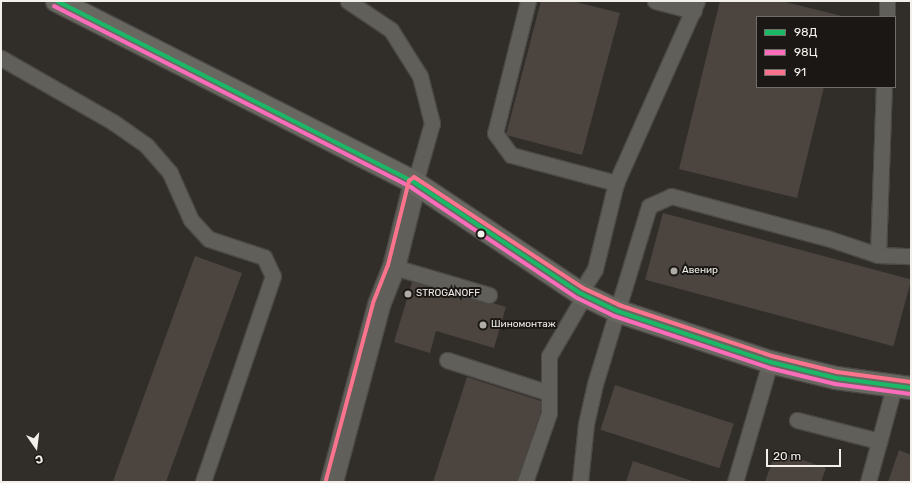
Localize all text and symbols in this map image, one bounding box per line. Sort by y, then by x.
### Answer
legend [756,16,896,88]
text: 98Д [794,25,817,39]
text: 98Ц [794,45,818,59]
text: 91 [794,65,806,79]
unlabelled marker [476,229,486,239]
place label: Авенир [682,265,718,277]
marker: Авенир [669,266,679,276]
place label: STROGANOFF [416,288,480,300]
marker: STROGANOFF [403,289,413,299]
place label: Шиномонтаж [491,319,556,331]
marker: Шиномонтаж [478,320,488,330]
north arrow [16,427,56,467]
scale bar [768,441,843,467]
text: 20 m [773,449,801,463]
text: С [34,452,44,466]

